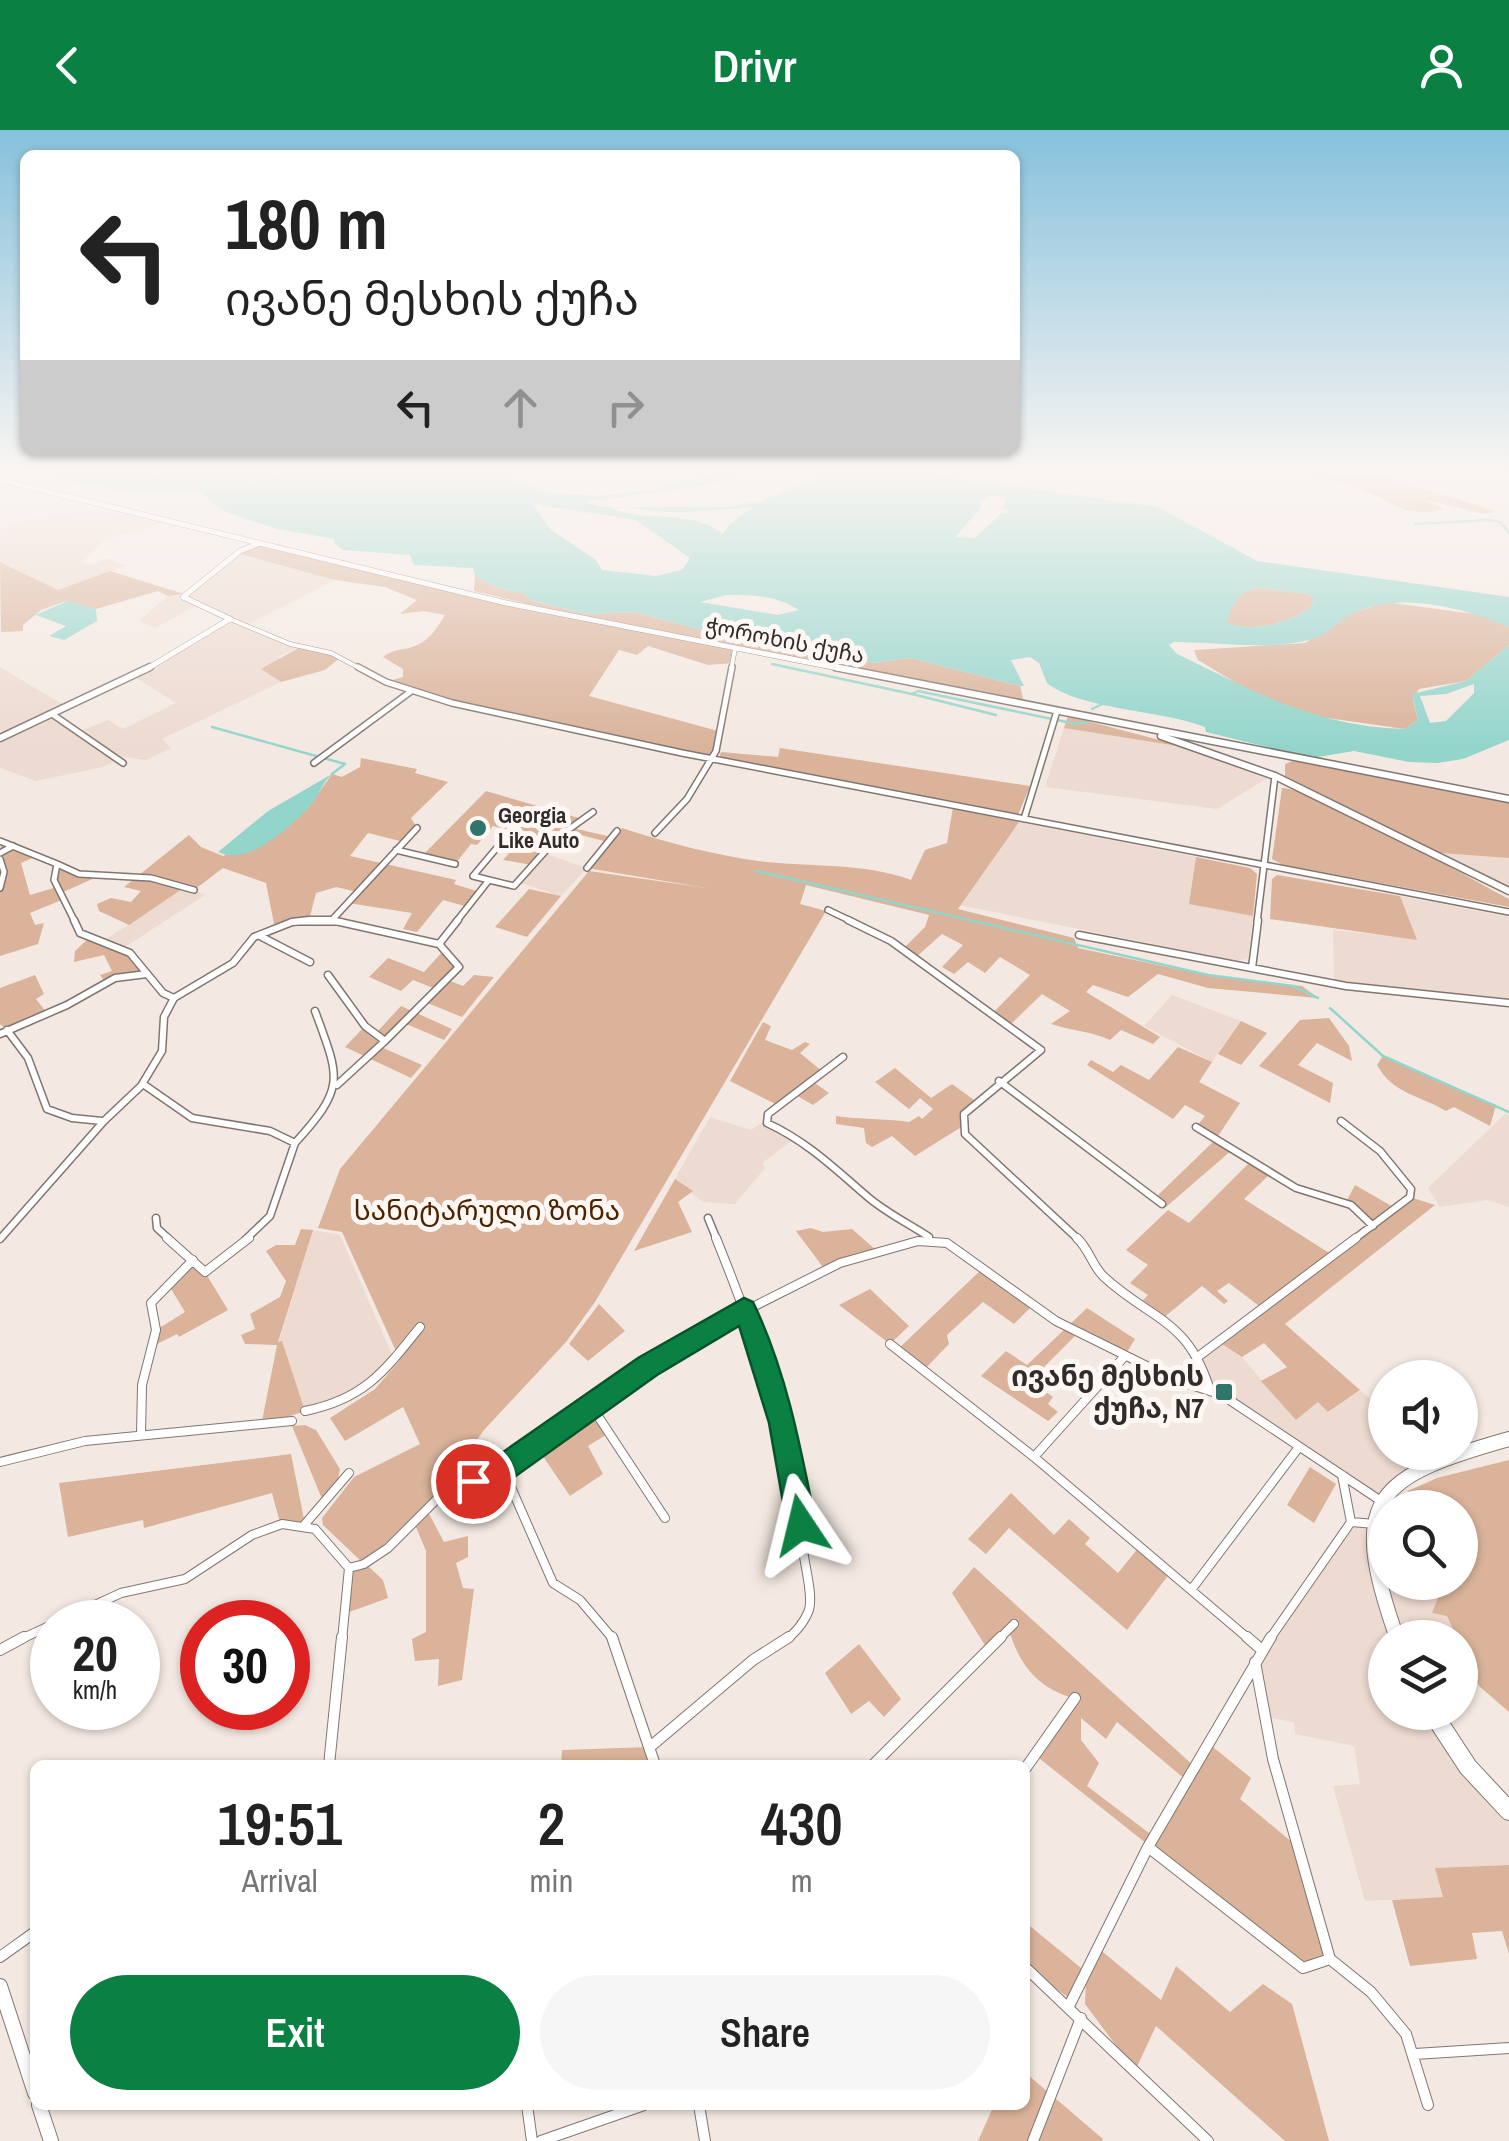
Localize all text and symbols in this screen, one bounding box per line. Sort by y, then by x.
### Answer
text: Drivr [713,35,796,96]
icon: back [40,38,95,93]
icon: person [1414,38,1469,93]
text: 180 m [225,177,388,271]
icon: left [60,190,190,320]
text: ივანე მესხის ქუჩა [225,268,639,329]
icon: left [388,380,443,435]
icon: ahead [493,380,548,435]
icon: right [598,380,653,435]
street label: ჭოროხის ქუჩა [703,610,867,670]
place label: Georgia Like Auto [498,800,580,855]
marker: Georgia Like Auto [467,817,489,839]
park label: სანიტარული ზონა [354,1191,620,1229]
place label: ივანე მესხის ქუჩა, N7 [1011,1357,1204,1427]
map controls [1368,1360,1478,1730]
button: sound [1368,1360,1478,1470]
marker: ივანე მესხის ქუჩა, N7 [1213,1381,1235,1403]
pin [431,1439,516,1524]
icon: arrive [446,1454,501,1509]
position arrow [749,1473,853,1577]
button: search [1368,1490,1478,1600]
speed limit sign: 30 [180,1600,310,1730]
text: 20 [72,1619,118,1687]
button: layers [1368,1620,1478,1730]
text: km/h [73,1673,117,1707]
text: 19:51 [217,1783,342,1864]
text: 2 [538,1783,565,1864]
text: 430 [761,1783,843,1864]
text: Arrival [242,1859,318,1902]
text: min [530,1859,573,1902]
text: m [791,1859,813,1902]
button: Exit [70,1975,520,2090]
button: Share [540,1975,990,2090]

